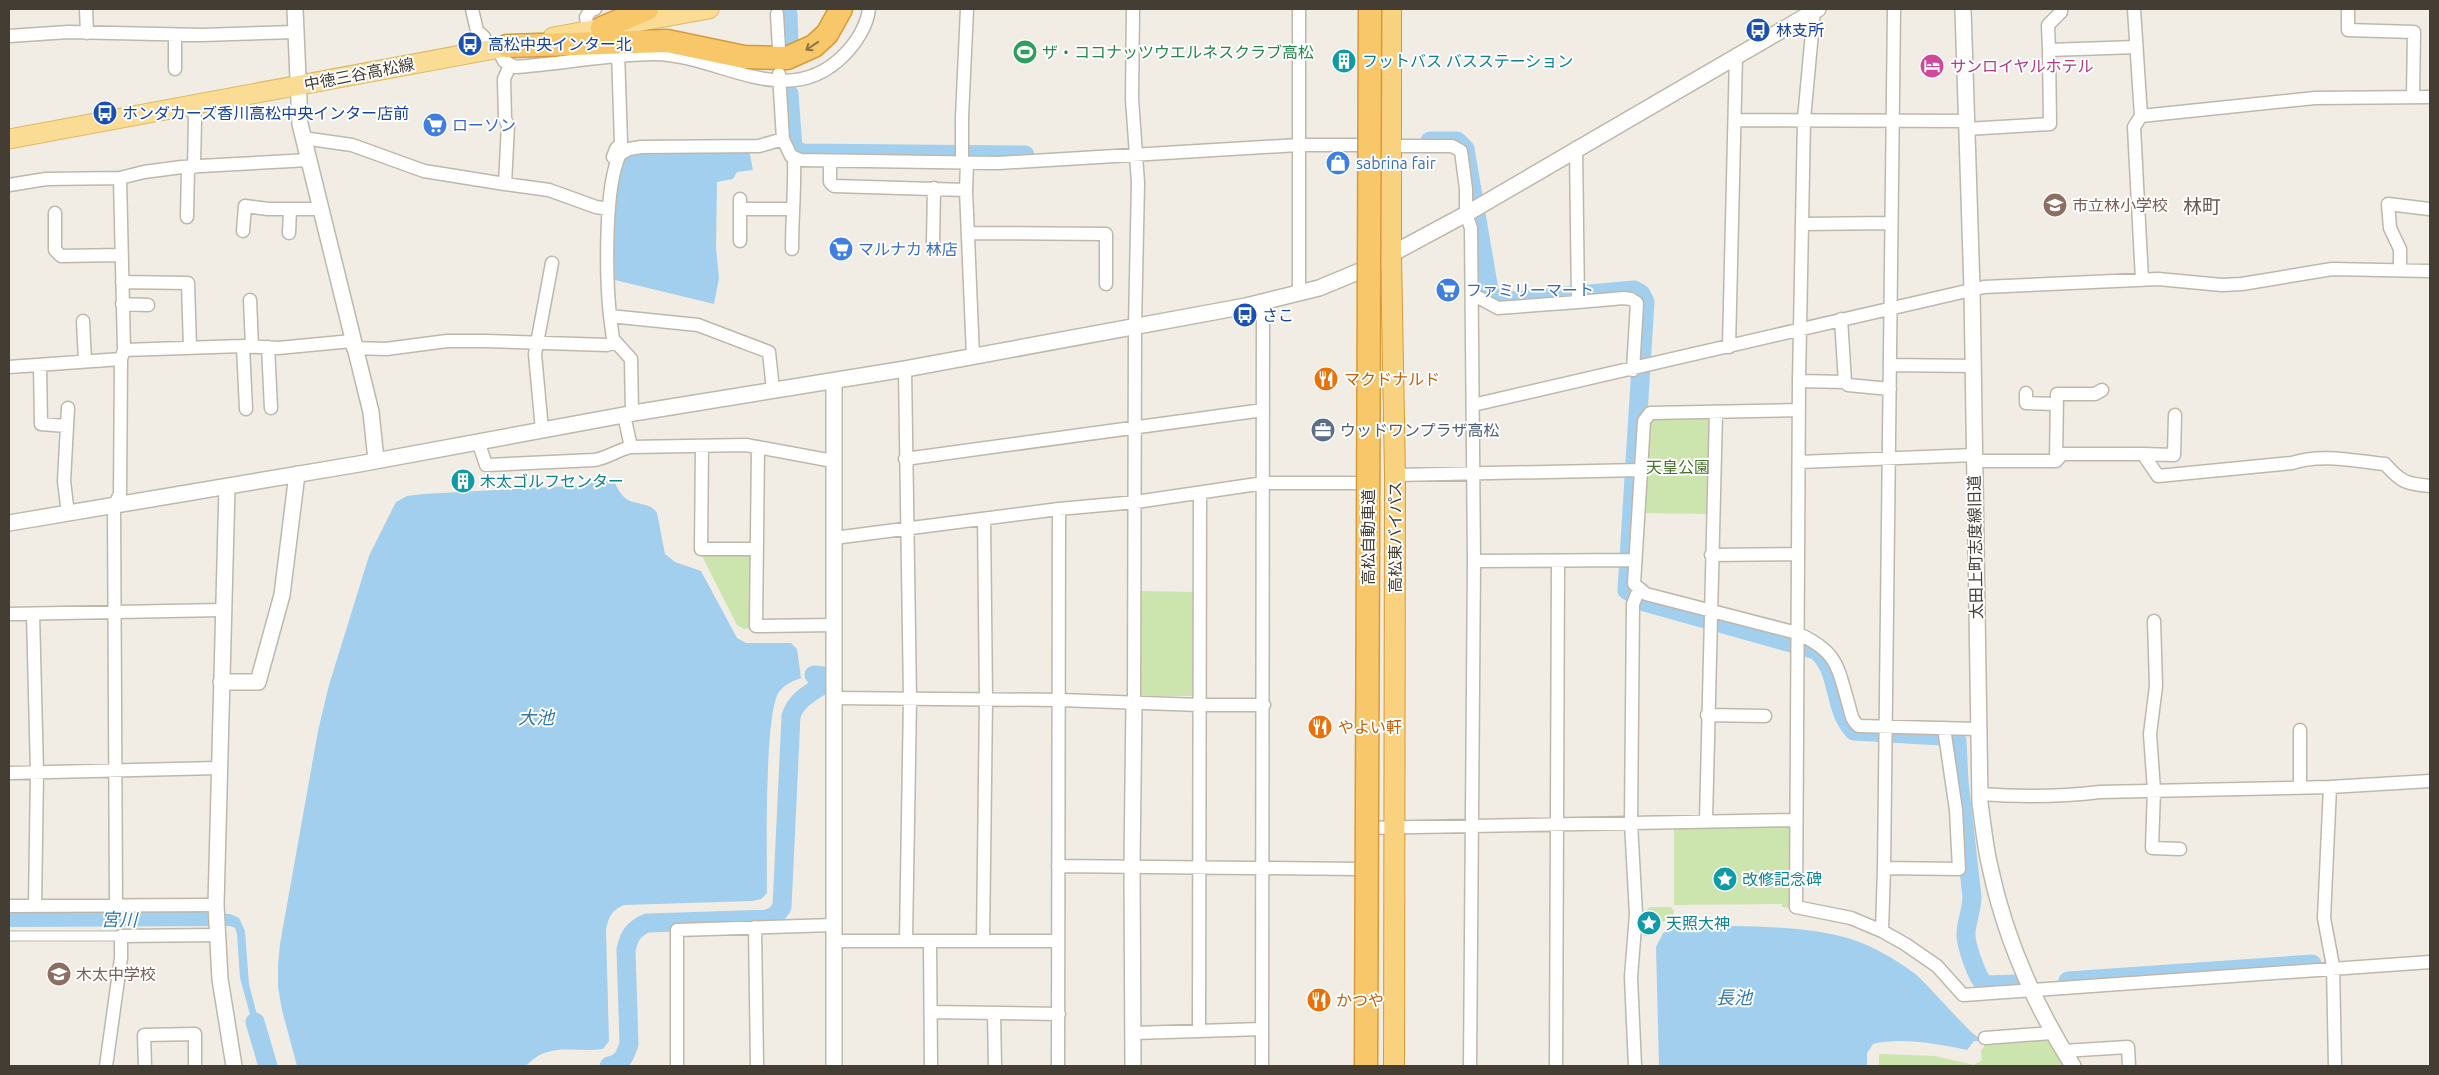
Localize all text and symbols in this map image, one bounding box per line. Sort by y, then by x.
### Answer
bus stop icon: 林支所 [1745,17,1771,43]
place label: 林支所 [1776,21,1824,39]
bus stop icon: 高松中央インター北 [457,31,483,57]
place label: 高松中央インター北 [488,35,632,53]
sports icon: ザ・ココナッツウエルネスクラブ高松 [1012,39,1038,65]
one-way arrow [805,41,819,51]
place label: ザ・ココナッツウエルネスクラブ高松 [1042,43,1314,61]
building icon: フットバス バスステーション [1331,48,1357,74]
place label: フットバス バスステーション [1362,52,1573,70]
hotel icon: サンロイヤルホテル [1919,53,1945,79]
street label: 中徳三谷高松線 [302,54,416,94]
place label: サンロイヤルホテル [1950,57,2094,75]
bus stop icon: ホンダカーズ香川高松中央インター店前 [92,100,118,126]
place label: ホンダカーズ香川高松中央インター店前 [122,104,409,122]
supermarket icon: ローソン [422,112,448,138]
place label: ローソン [452,116,516,134]
shop icon: sabrina fair [1325,150,1351,176]
place label: sabrina fair [1356,154,1436,172]
school or university icon: 市立林小学校 [2042,192,2068,218]
district label: 林町 [2183,195,2221,217]
place label: 市立林小学校 [2072,196,2168,214]
supermarket icon: マルナカ 林店 [828,236,854,262]
place label: マルナカ 林店 [858,240,958,258]
supermarket icon: ファミリーマート [1435,277,1461,303]
place label: ファミリーマート [1466,281,1594,299]
bus stop icon: さこ [1232,302,1258,328]
place label: さこ [1262,306,1294,324]
restaurant icon: マクドナルド [1313,366,1339,392]
place label: マクドナルド [1344,370,1440,388]
office icon: ウッドワンプラザ高松 [1310,417,1336,443]
place label: ウッドワンプラザ高松 [1340,421,1500,439]
park label: 天皇公園 [1646,458,1710,476]
building icon: 木太ゴルフセンター [450,468,476,494]
place label: 木太ゴルフセンター [480,472,624,490]
street label: 太田上町志度線旧道 [1965,475,1985,619]
street label: 高松東バイパス [1386,481,1404,593]
street label: 高松自動車道 [1359,489,1377,585]
water label: 大池 [518,707,556,727]
restaurant icon: やよい軒 [1307,714,1333,740]
place label: やよい軒 [1338,718,1402,736]
place icon: 改修記念碑 [1712,866,1738,892]
place label: 改修記念碑 [1742,870,1822,888]
water label: 宮川 [101,909,139,929]
place icon: 天照大神 [1636,910,1662,936]
place label: 天照大神 [1666,914,1730,932]
school or university icon: 木太中学校 [46,961,72,987]
place label: 木太中学校 [76,965,156,983]
restaurant icon: かつや [1306,987,1332,1013]
water label: 長池 [1716,987,1754,1007]
place label: かつや [1336,991,1384,1009]

